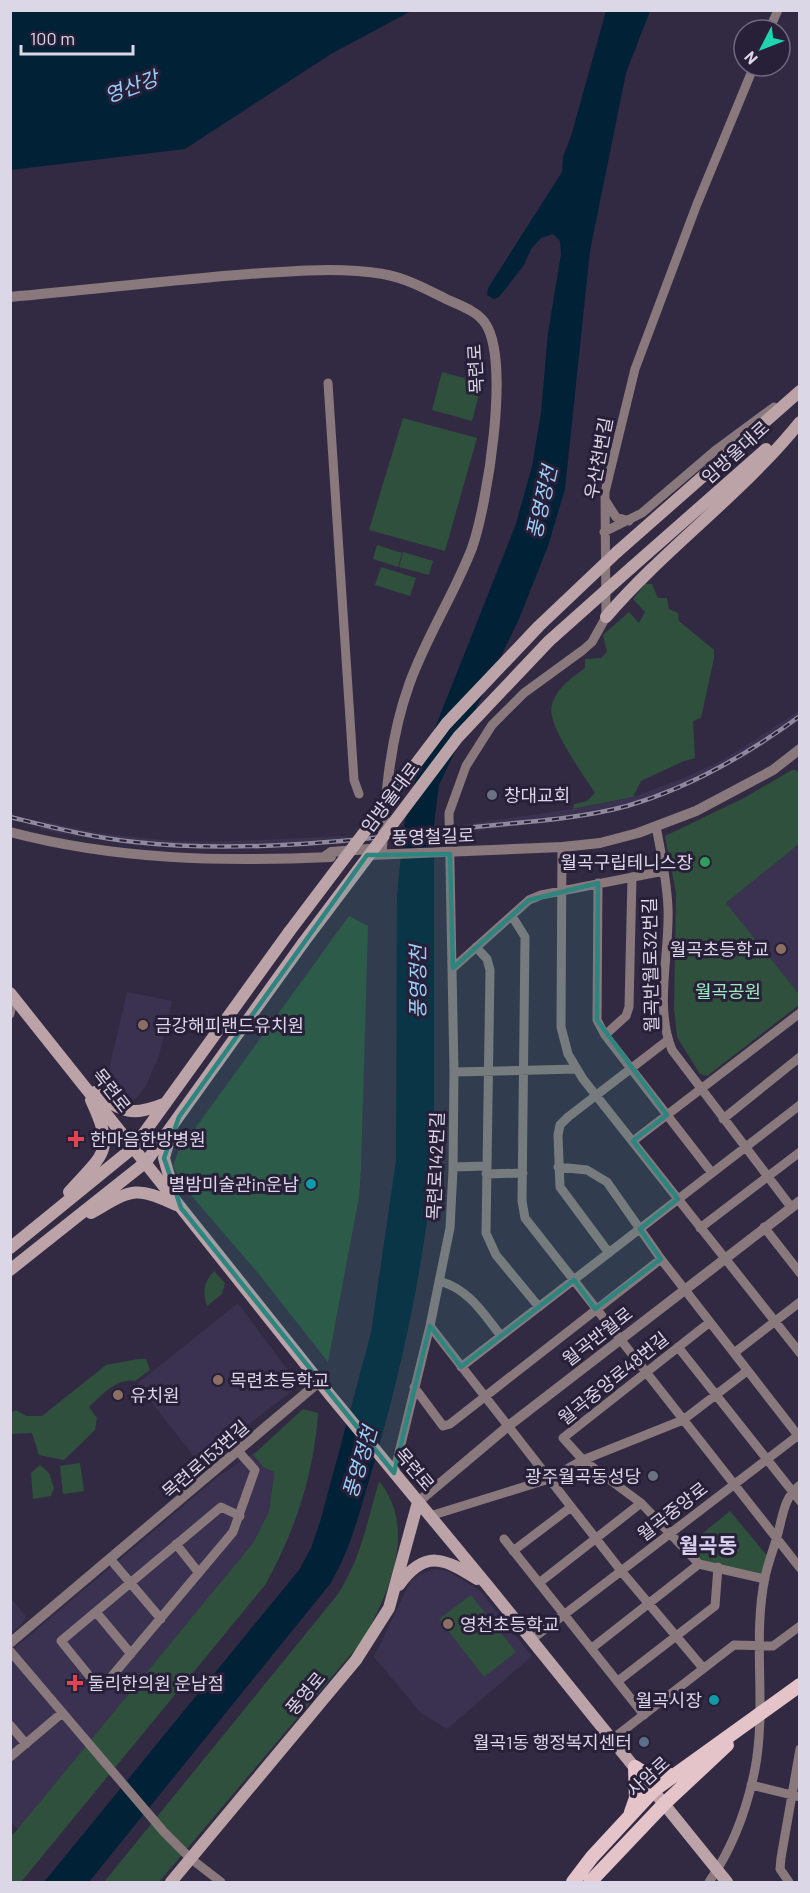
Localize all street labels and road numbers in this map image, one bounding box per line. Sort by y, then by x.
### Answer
street label: 목련로 [463,344,487,394]
street label: 우산천변길 [579,415,617,501]
street label: 임방울대로 [697,416,773,488]
street label: 임방울대로 [356,757,424,837]
street label: 풍영철길로 [391,824,475,848]
street label: 월곡반월로32번길 [638,897,662,1033]
street label: 목련로 [88,1064,136,1116]
street label: 목련로142번길 [422,1111,448,1221]
street label: 월곡반월로 [558,1302,636,1370]
street label: 월곡중앙로48번길 [554,1327,672,1429]
street label: 목련로153번길 [157,1415,253,1503]
street label: 목련로 [391,1443,439,1495]
street label: 월곡중앙로 [633,1477,711,1545]
street label: 풍영로 [281,1667,329,1719]
street label: 사암로 [622,1751,674,1801]

